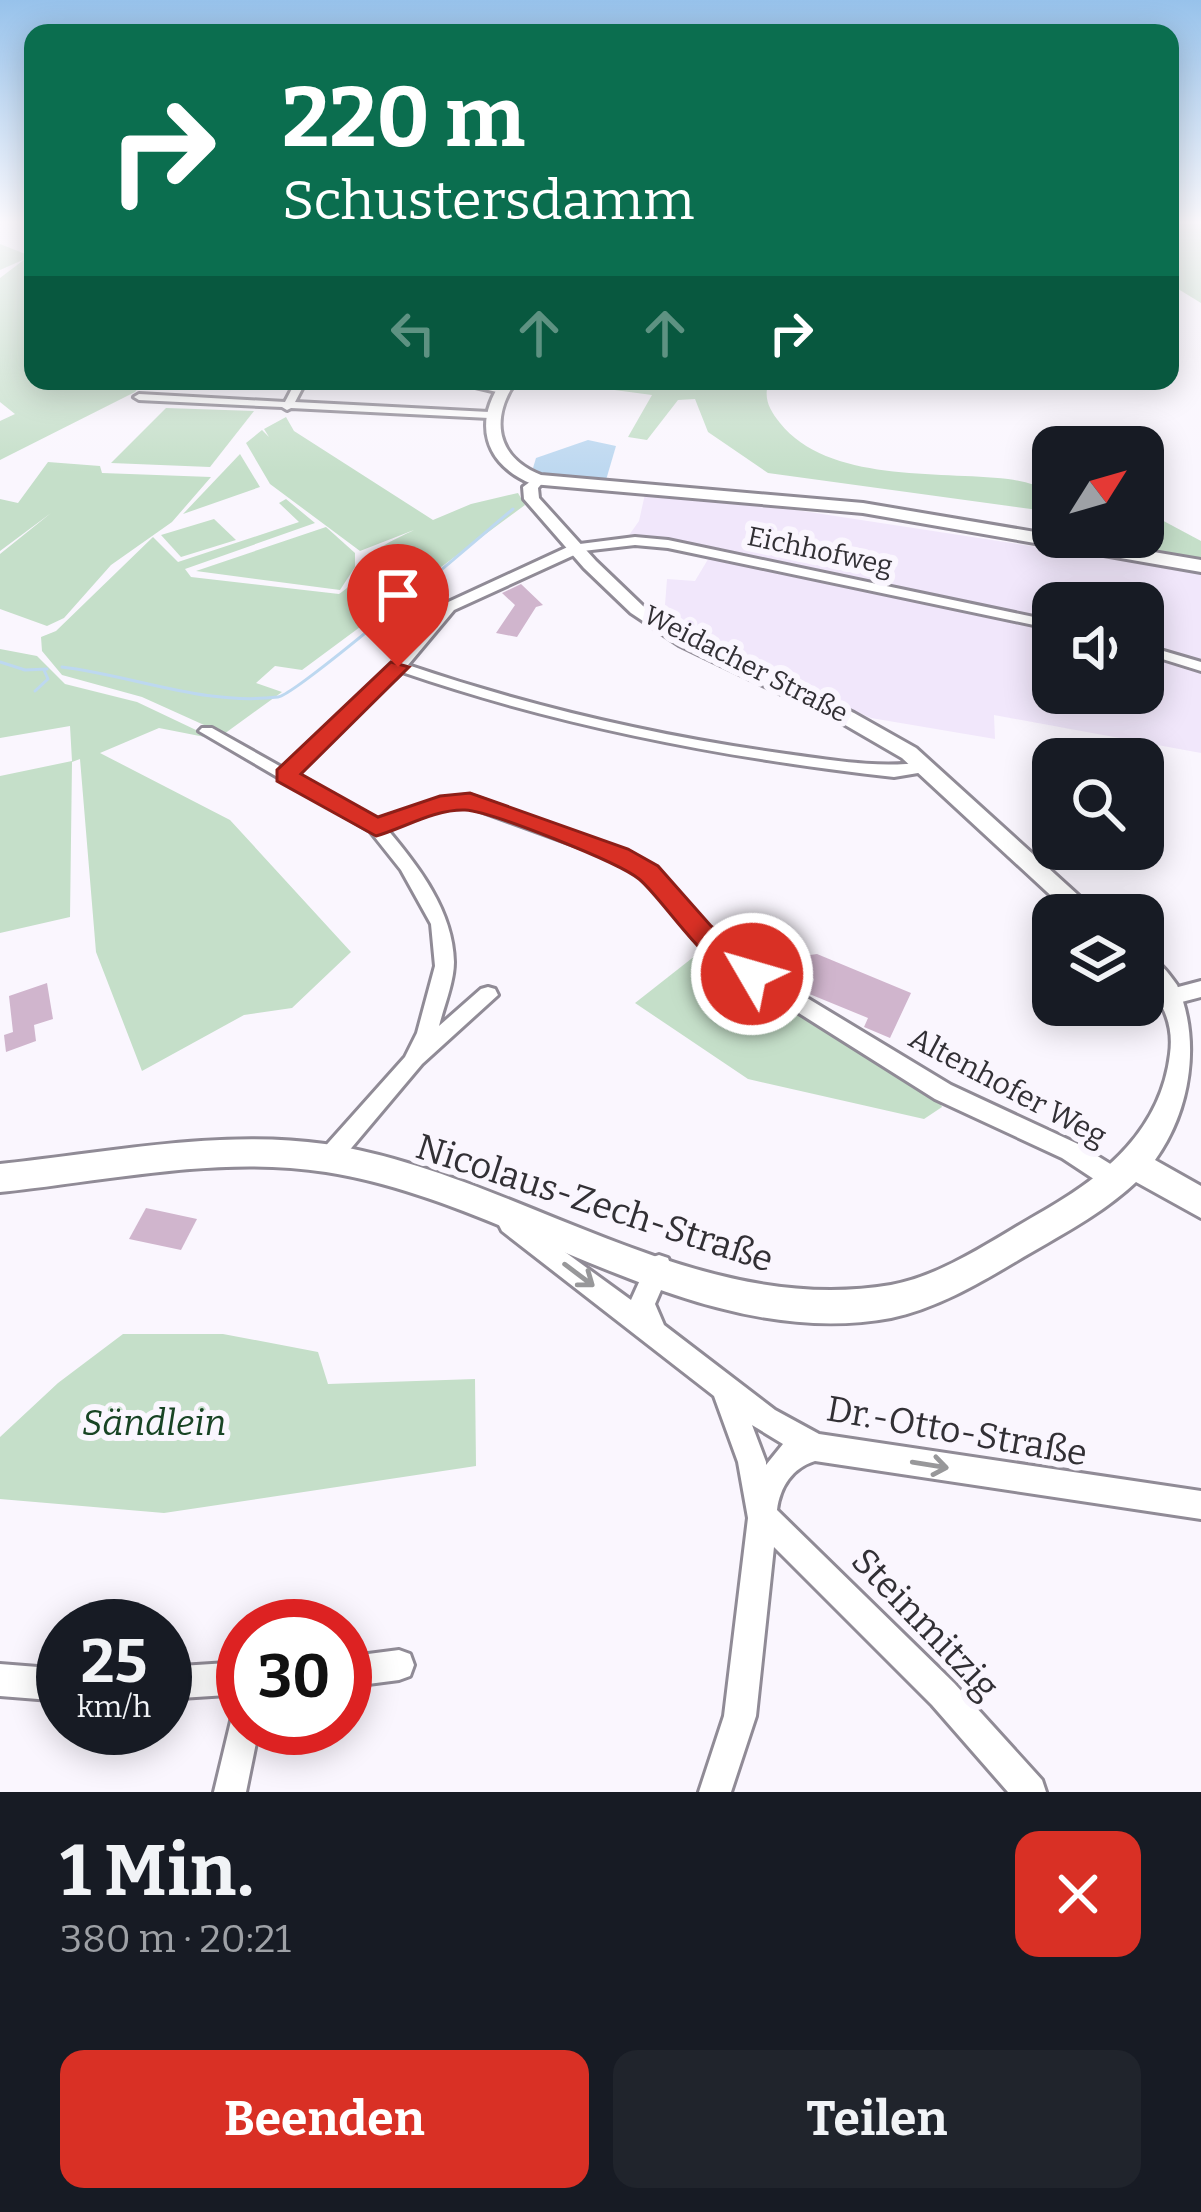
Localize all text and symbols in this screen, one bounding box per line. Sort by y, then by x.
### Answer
text: 220 m [282,67,525,168]
icon: right [84,72,240,228]
text: Schustersdamm [282,169,694,233]
icon: left [380,300,446,366]
icon: ahead [506,300,572,366]
icon: ahead [632,300,698,366]
icon: right [758,300,824,366]
north arrow [1032,426,1164,558]
map controls [1032,426,1164,1026]
street label: Eichhofweg [744,520,896,582]
pin [347,544,449,667]
icon: arrive [365,562,431,628]
button: sound [1032,582,1164,714]
street label: Weidacher Straße [639,599,853,729]
button: search [1032,738,1164,870]
button: layers [1032,894,1164,1026]
position arrow [689,911,815,1037]
street label: Altenhofer Weg [903,1020,1113,1154]
street label: Nicolaus-Zech-Straße [411,1124,779,1282]
one-way arrow [562,1262,595,1287]
street label: Dr.-Otto-Straße [823,1386,1090,1476]
park label: Sändlein [82,1401,226,1445]
one-way arrow [910,1454,949,1477]
street label: Steinmitzig [842,1539,1008,1708]
speed limit sign: 30 [216,1599,372,1755]
text: 25 [81,1626,147,1698]
text: km/h [77,1689,151,1725]
text: 1 Min. [60,1828,254,1914]
button: close [1015,1831,1141,1957]
text: 380 m · 20:21 [60,1916,291,1962]
button: Beenden [60,2050,589,2188]
button: Teilen [613,2050,1141,2188]

